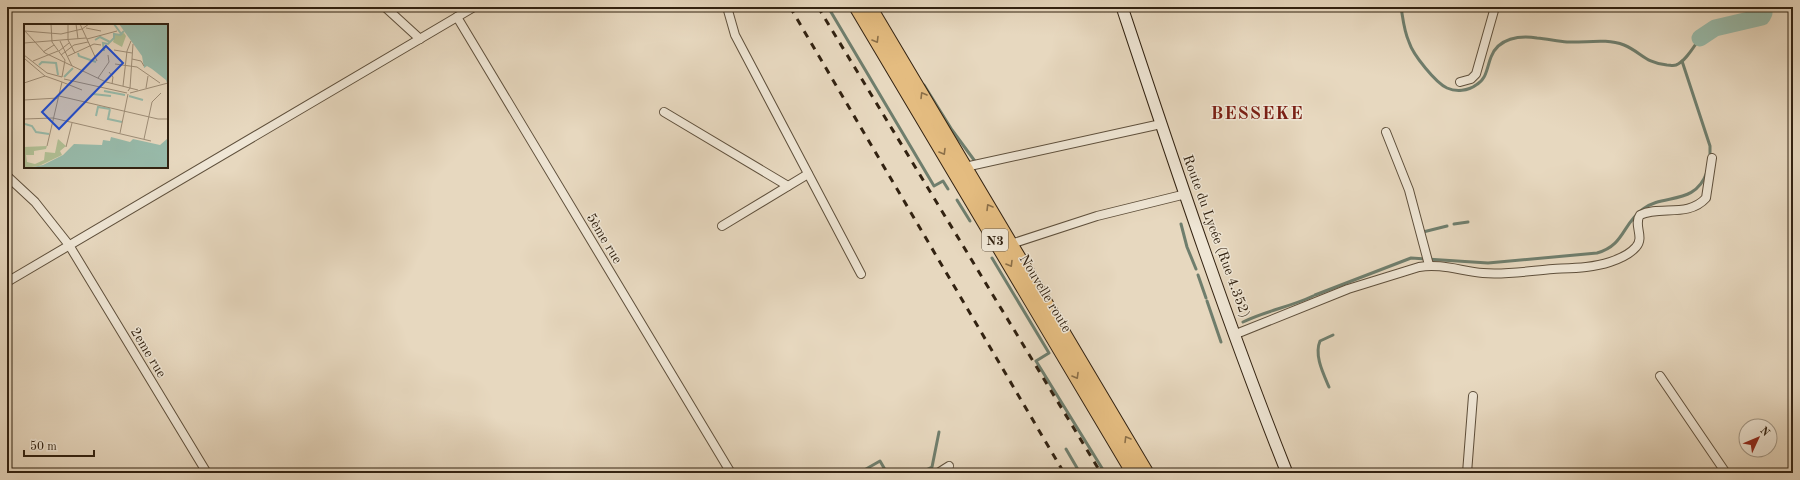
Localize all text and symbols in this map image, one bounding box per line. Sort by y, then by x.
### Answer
inset map [24,24,168,168]
one-way arrow [872,36,879,43]
one-way arrow [920,92,927,100]
district label: BESSEKE [1210,105,1304,123]
one-way arrow [938,148,946,155]
street label: Route du Lycée (Rue 4.352) [1180,153,1252,320]
one-way arrow [986,204,994,211]
street label: 5ème rue [584,211,624,266]
road number: N3 [982,229,1008,251]
street label: Nouvelle route [1017,252,1074,335]
one-way arrow [1005,260,1012,267]
street label: 2eme rue [128,325,168,380]
one-way arrow [1071,372,1078,379]
north arrow [1738,418,1778,458]
text: N [1757,425,1771,439]
scale bar [24,432,94,458]
one-way arrow [1125,436,1132,443]
text: 50 m [30,440,57,453]

